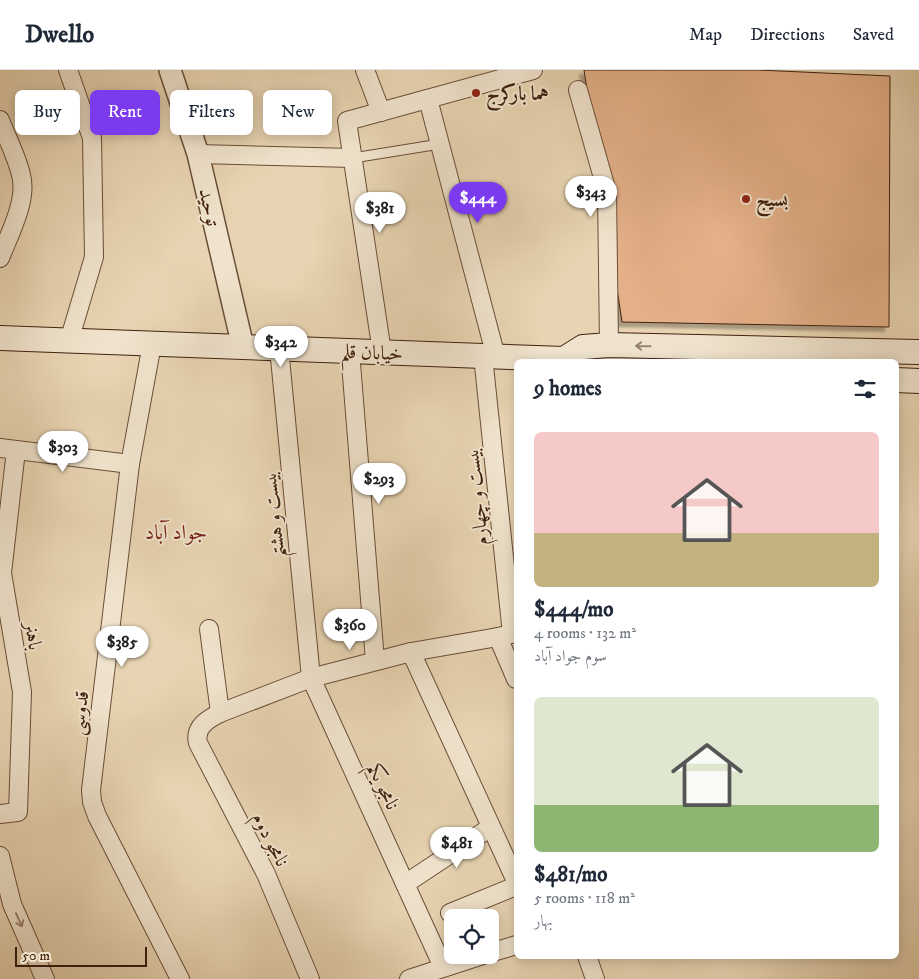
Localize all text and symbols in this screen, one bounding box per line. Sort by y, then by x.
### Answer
text: Dwello [25,20,94,50]
text: Map [689,24,722,46]
text: Directions [750,24,825,46]
text: Saved [853,24,894,46]
place label: هما بارکرج [486,82,549,112]
marker: هما بارکرج [470,87,482,99]
chip: Buy [15,90,80,135]
chip: Rent [90,90,160,135]
chip: Filters [170,90,253,135]
chip: New [263,90,332,135]
pin: $343 [561,176,621,218]
pin: $444 [448,182,508,224]
text: $343 [576,182,606,202]
street label: توحید [192,186,225,229]
text: $444 [460,188,496,208]
place label: بسیج [756,188,789,217]
pin: $381 [350,191,410,234]
marker: بسیج [740,193,752,205]
text: $381 [366,198,394,218]
pin: $342 [251,326,311,368]
text: $342 [265,332,297,352]
street label: خیابان قلم [340,340,403,374]
one-way arrow [635,341,651,350]
icon: filters [851,375,879,403]
text: 9 homes [534,376,602,402]
pin: $303 [33,430,93,473]
text: $303 [48,437,78,457]
street label: بیست و چهارم [460,447,499,547]
pin: $293 [349,462,409,505]
icon: home [662,465,752,555]
text: $293 [364,469,394,489]
street label: بیست و هشتم [258,470,297,559]
district label: جواد آباد [145,519,207,546]
text: $444/mo [534,597,613,623]
pin: $360 [320,608,380,651]
text: $360 [334,615,366,635]
street label: باهنر [18,618,47,652]
text: 4 rooms · 132 m² [534,623,636,643]
pin: $385 [92,626,152,668]
text: $385 [107,632,137,652]
text: سوم جواد آباد [534,646,607,666]
street label: قدوسی [65,689,97,737]
icon: home [662,730,752,820]
street label: نامجو یکم [356,759,404,817]
street label: نامجو دوم [242,808,294,873]
pin: $481 [427,826,487,869]
text: $481 [441,833,473,853]
text: $481/mo [534,862,607,888]
text: 5 rooms · 118 m² [534,888,635,908]
map controls [444,909,499,964]
button: locate [444,909,499,964]
text: بهار [534,911,553,931]
one-way arrow [14,912,24,927]
scale bar [15,944,148,967]
text: 50 m [22,947,50,965]

